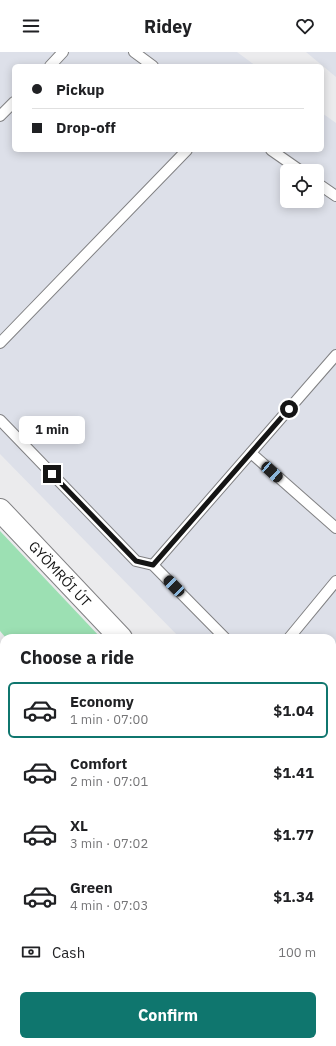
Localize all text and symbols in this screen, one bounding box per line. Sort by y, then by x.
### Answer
icon: menu [20,15,42,37]
text: Ridey [144,15,192,38]
icon: heart [294,15,316,37]
text: Pickup [56,80,104,99]
text: Drop-off [56,118,116,137]
map controls [280,164,324,208]
button: locate [280,164,324,208]
route start [280,400,298,418]
callout: 1 min [19,416,85,444]
text: 1 min [35,421,69,438]
car [259,460,285,484]
route end [43,465,61,483]
street label: GYÖMRŐI ÚT [25,537,96,611]
car [161,573,187,599]
text: Choose a ride [20,646,134,669]
icon: car [22,692,58,728]
text: Economy [70,692,134,711]
text: $1.04 [273,701,314,720]
text: 1 min · 07:00 [70,711,148,728]
icon: car [22,754,58,790]
text: Comfort [70,754,127,773]
text: $1.41 [273,763,314,782]
text: 2 min · 07:01 [70,773,148,790]
icon: car [22,816,58,852]
text: XL [70,816,88,835]
text: $1.77 [273,825,314,844]
text: 3 min · 07:02 [70,835,148,852]
icon: car [22,878,58,914]
text: Green [70,878,113,897]
text: $1.34 [273,887,314,906]
text: 4 min · 07:03 [70,897,148,914]
icon: cash [20,941,42,963]
text: Cash [52,943,85,962]
text: 100 m [278,944,316,961]
button: Confirm [20,992,316,1038]

